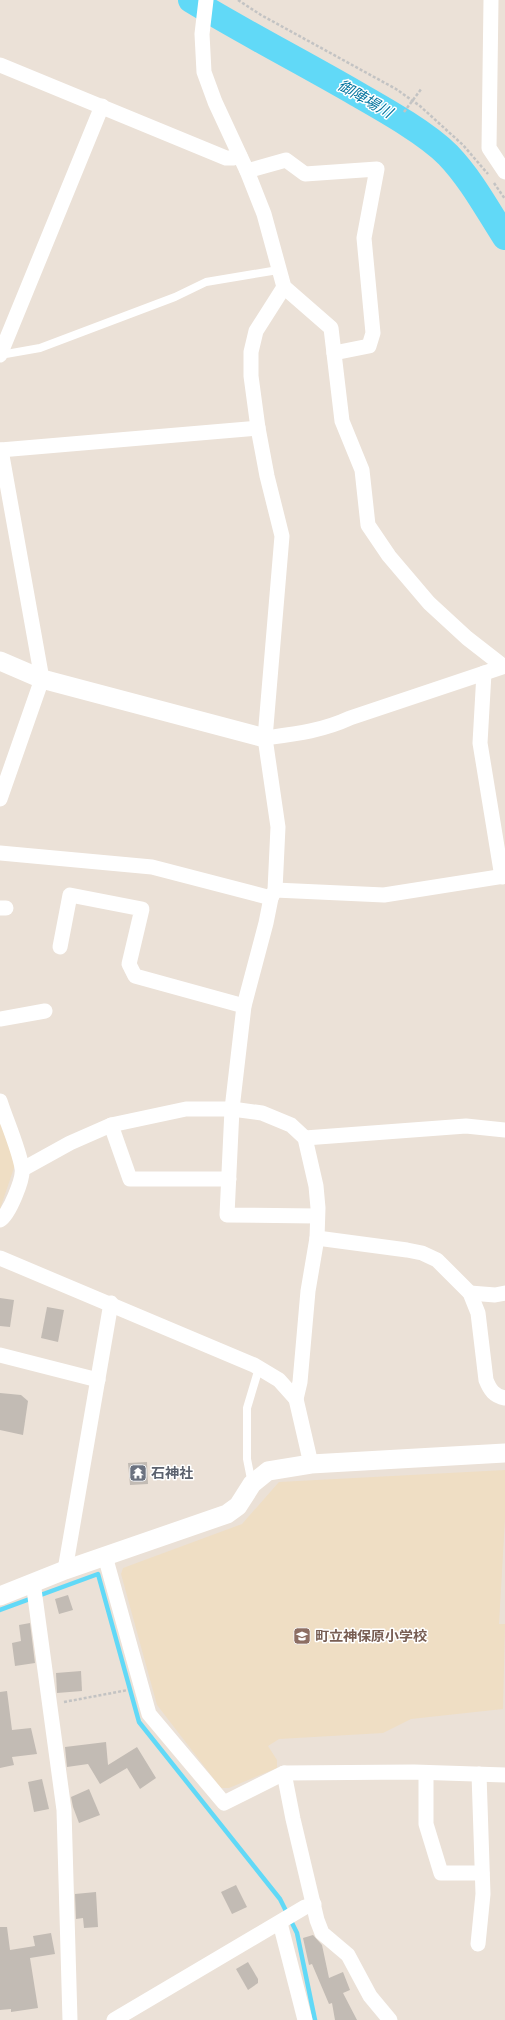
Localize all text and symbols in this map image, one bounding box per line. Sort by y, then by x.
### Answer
water label: 御陣場川 [334,74,398,125]
temple icon: 石神社 [128,1463,148,1483]
place label: 石神社 [151,1463,193,1483]
school or university icon: 町立神保原小学校 [292,1626,312,1646]
place label: 町立神保原小学校 [315,1626,427,1646]

